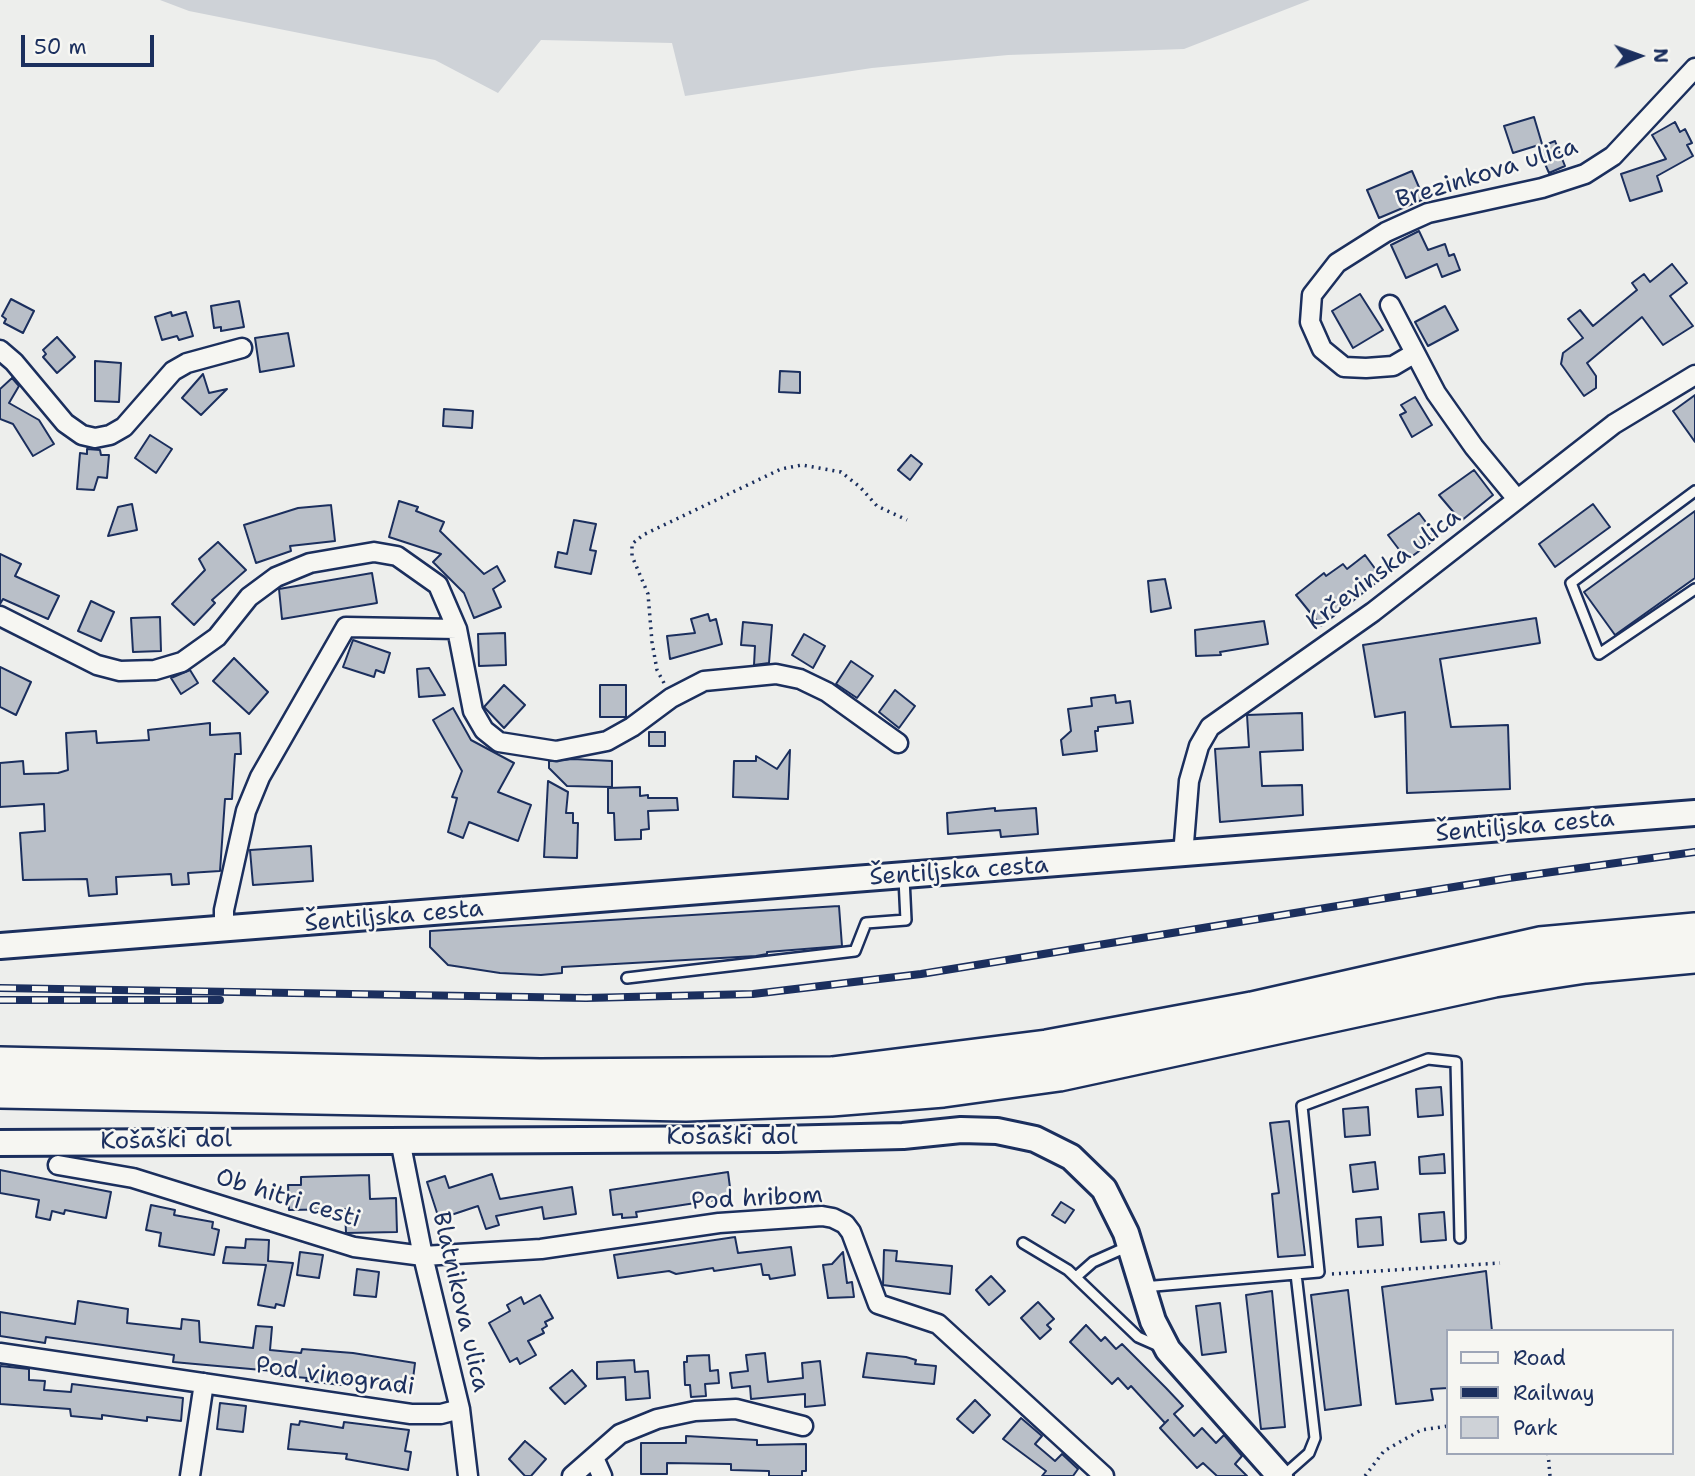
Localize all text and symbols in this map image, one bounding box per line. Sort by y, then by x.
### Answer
scale bar [24,21,158,65]
north arrow [1604,21,1674,91]
text: 50 m [34,33,87,61]
text: N [1648,48,1673,63]
street label: Brezinkova ulica [1393,133,1581,215]
street label: Krčevinska ulica [1301,503,1467,637]
street label: Šentiljska cesta [1434,805,1616,849]
street label: Šentiljska cesta [868,851,1050,893]
street label: Šentiljska cesta [303,895,485,939]
street label: Košaški dol [666,1124,798,1152]
street label: Košaški dol [100,1125,232,1157]
street label: Ob hitri cesti [212,1163,364,1235]
street label: Pod hribom [690,1181,824,1217]
street label: Blatnikova ulica [425,1209,495,1395]
legend [1446,1329,1674,1455]
text: Road [1513,1344,1566,1372]
street label: Pod vinogradi [254,1352,416,1402]
text: Railway [1513,1379,1595,1407]
text: Park [1513,1414,1558,1442]

